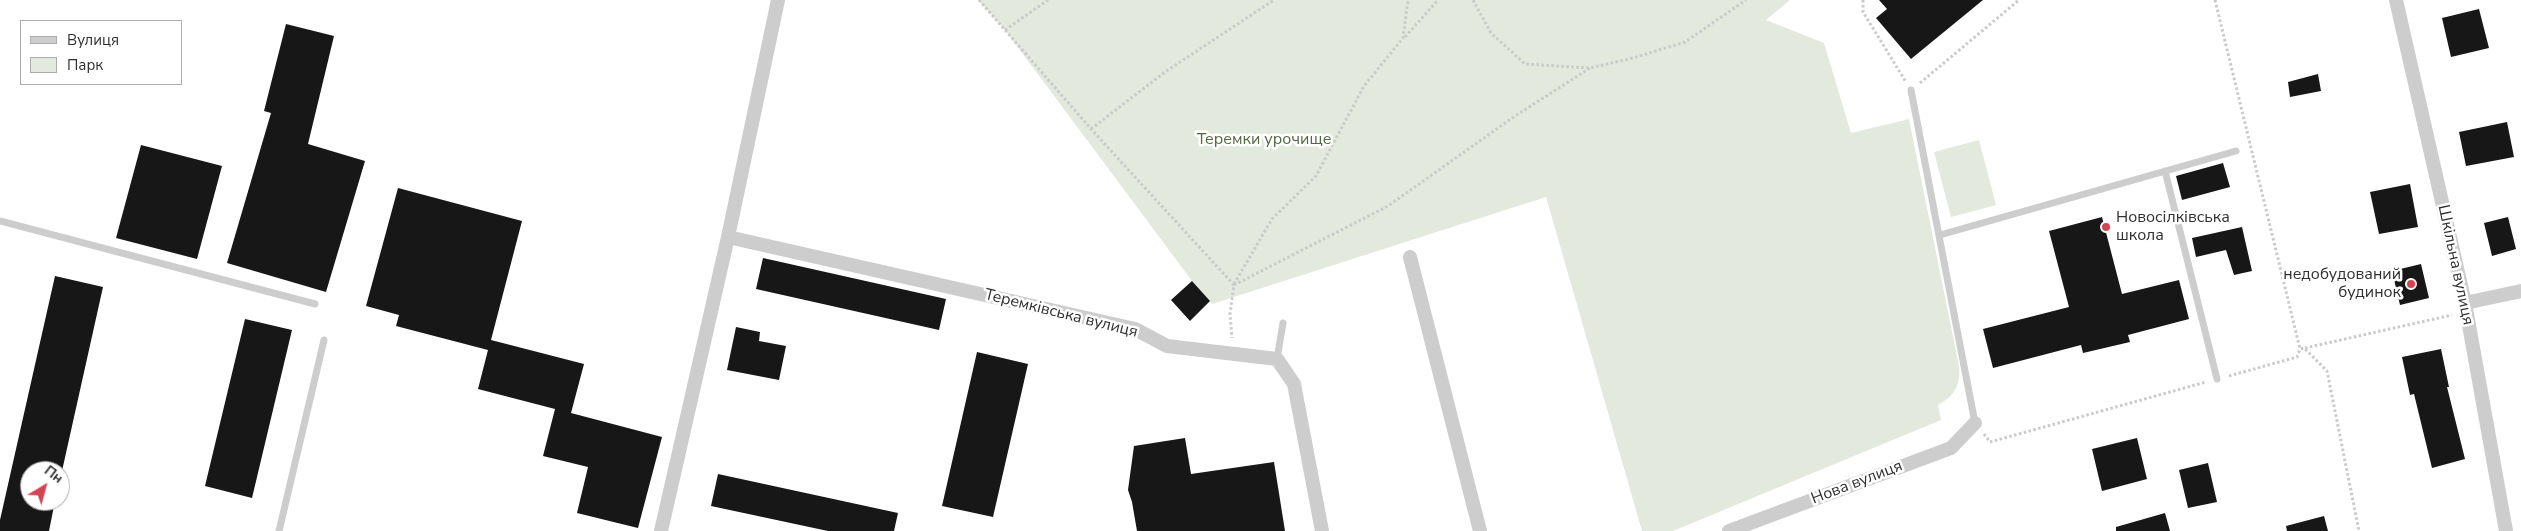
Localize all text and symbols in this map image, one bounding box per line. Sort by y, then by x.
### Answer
legend [20,20,182,85]
text: Вулиця [67,30,119,50]
text: Парк [67,55,103,75]
park label: Теремки урочище [1197,130,1331,150]
street label: Шкільна вулиця [2433,203,2477,327]
place label: Новосілківська школа [2116,208,2230,246]
marker: Новосілківська школа [2100,221,2112,233]
place label: недобудований будинок [2283,265,2401,303]
marker: недобудований будинок [2405,278,2417,290]
street label: Теремківська вулиця [982,286,1140,342]
street label: Нова вулиця [1809,457,1905,509]
north arrow [20,461,70,511]
text: Пн [40,461,67,488]

